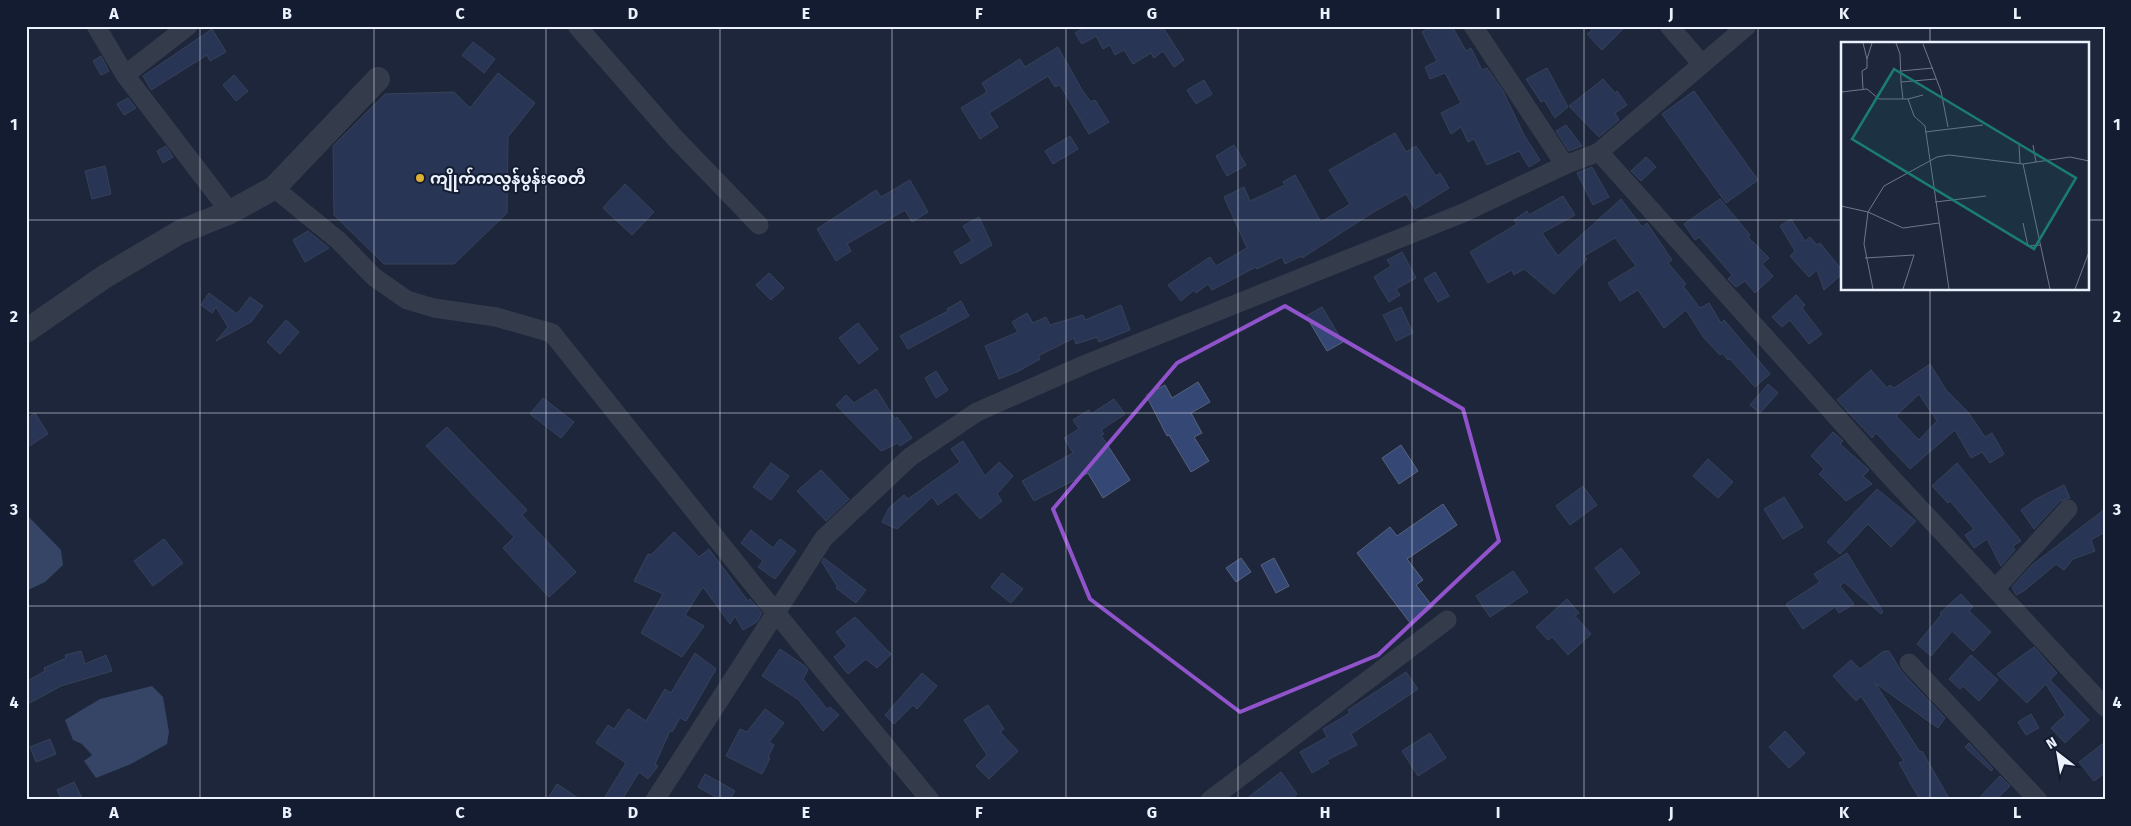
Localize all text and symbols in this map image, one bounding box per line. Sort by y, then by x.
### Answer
text: A [108,4,119,23]
text: B [282,4,292,23]
text: C [455,4,465,23]
text: D [628,4,638,23]
text: E [802,4,810,23]
text: F [975,4,983,23]
text: G [1147,4,1157,23]
text: H [1320,4,1330,23]
text: I [1496,4,1500,23]
text: J [1667,4,1674,23]
text: K [1839,4,1850,23]
text: L [2013,4,2021,23]
inset map [1841,42,2088,290]
text: 1 [10,115,18,134]
text: 1 [2113,115,2121,134]
place label: ကျိုက်ကလွန်ပွန်းစေတီ [430,167,586,192]
marker: ကျိုက်ကလွန်ပွန်းစေတီ [414,172,426,184]
text: 2 [10,307,18,326]
text: 2 [2113,307,2121,326]
text: 3 [9,500,18,519]
text: 3 [2112,500,2121,519]
text: 4 [9,693,19,712]
text: 4 [2112,693,2122,712]
north arrow [2034,728,2084,778]
text: N [2043,734,2060,753]
text: A [108,803,119,822]
text: B [282,803,292,822]
text: C [455,803,465,822]
text: D [628,803,638,822]
text: E [802,803,810,822]
text: F [975,803,983,822]
text: G [1147,803,1157,822]
text: H [1320,803,1330,822]
text: I [1496,803,1500,822]
text: J [1667,803,1674,822]
text: K [1839,803,1850,822]
text: L [2013,803,2021,822]

